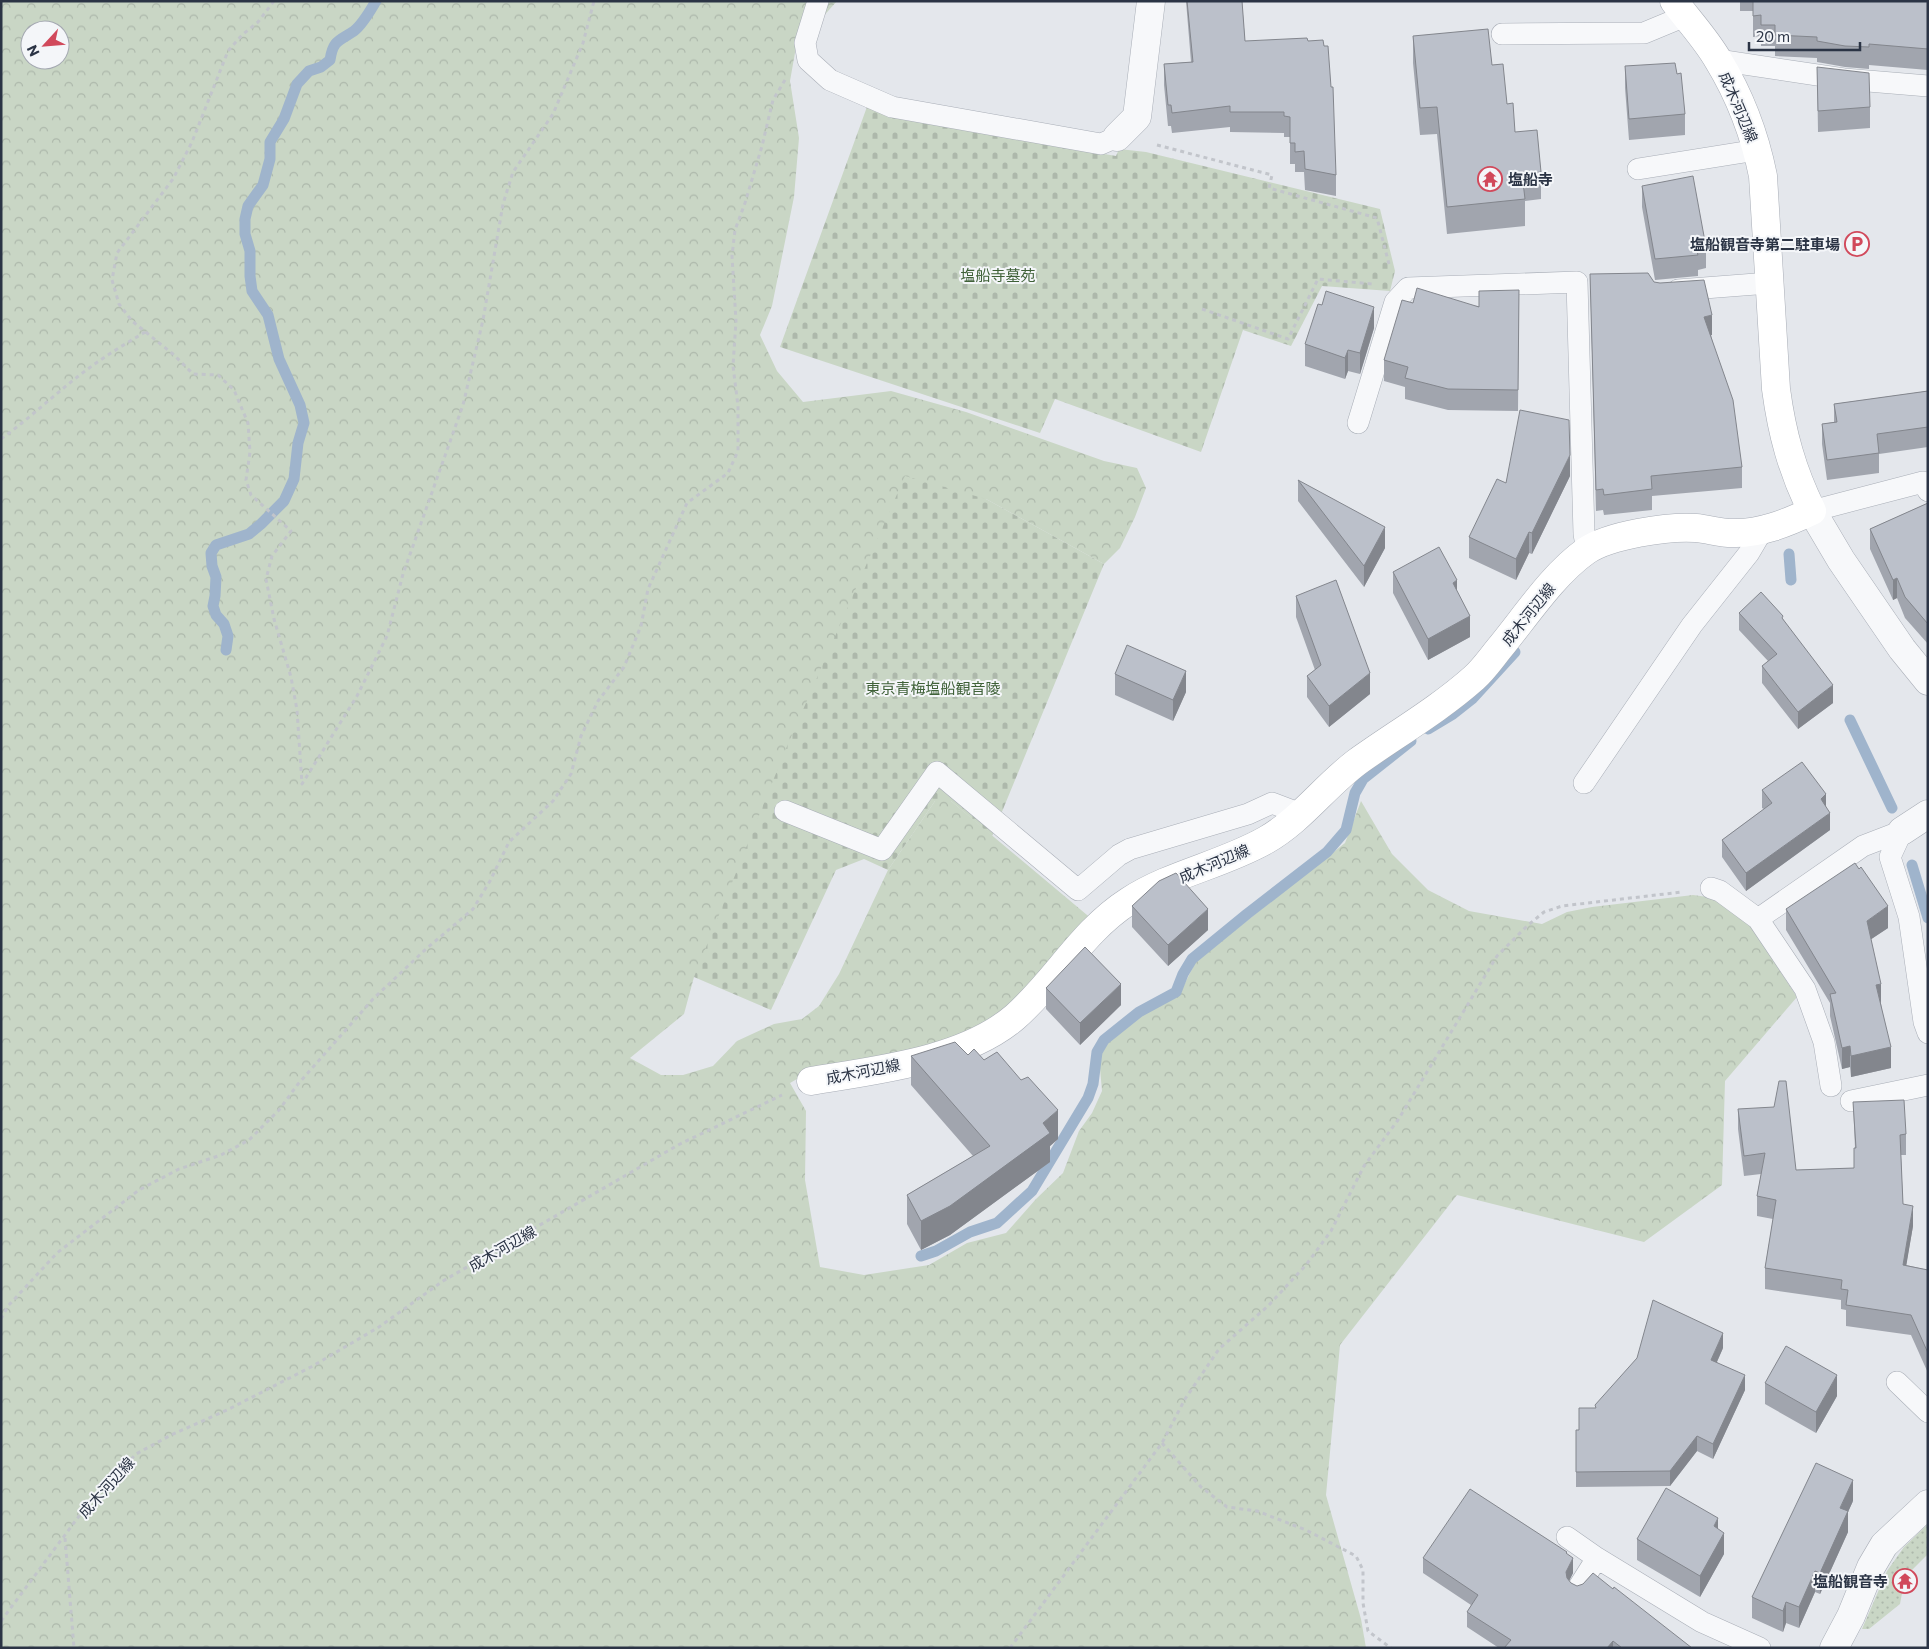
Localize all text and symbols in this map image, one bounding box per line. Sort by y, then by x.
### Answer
north arrow [20,20,70,70]
scale bar [1749,20,1860,52]
text: 20 m [1756,27,1790,45]
text: N [23,42,43,59]
street label: 成木河辺線 [1716,69,1762,145]
temple icon: 塩船寺 [1477,166,1503,192]
place label: 塩船寺 [1508,170,1553,188]
parking icon: 塩船観音寺第二駐車場 [1844,231,1870,257]
place label: 塩船観音寺第二駐車場 [1690,235,1840,253]
park label: 塩船寺墓苑 [960,266,1036,284]
street label: 成木河辺線 [1497,579,1559,649]
park label: 東京青梅塩船観音陵 [865,679,1001,697]
street label: 成木河辺線 [1176,840,1252,886]
street label: 成木河辺線 [824,1055,902,1087]
street label: 成木河辺線 [465,1221,539,1275]
street label: 成木河辺線 [74,1453,138,1521]
temple icon: 塩船観音寺 [1892,1568,1918,1594]
place label: 塩船観音寺 [1813,1572,1888,1590]

